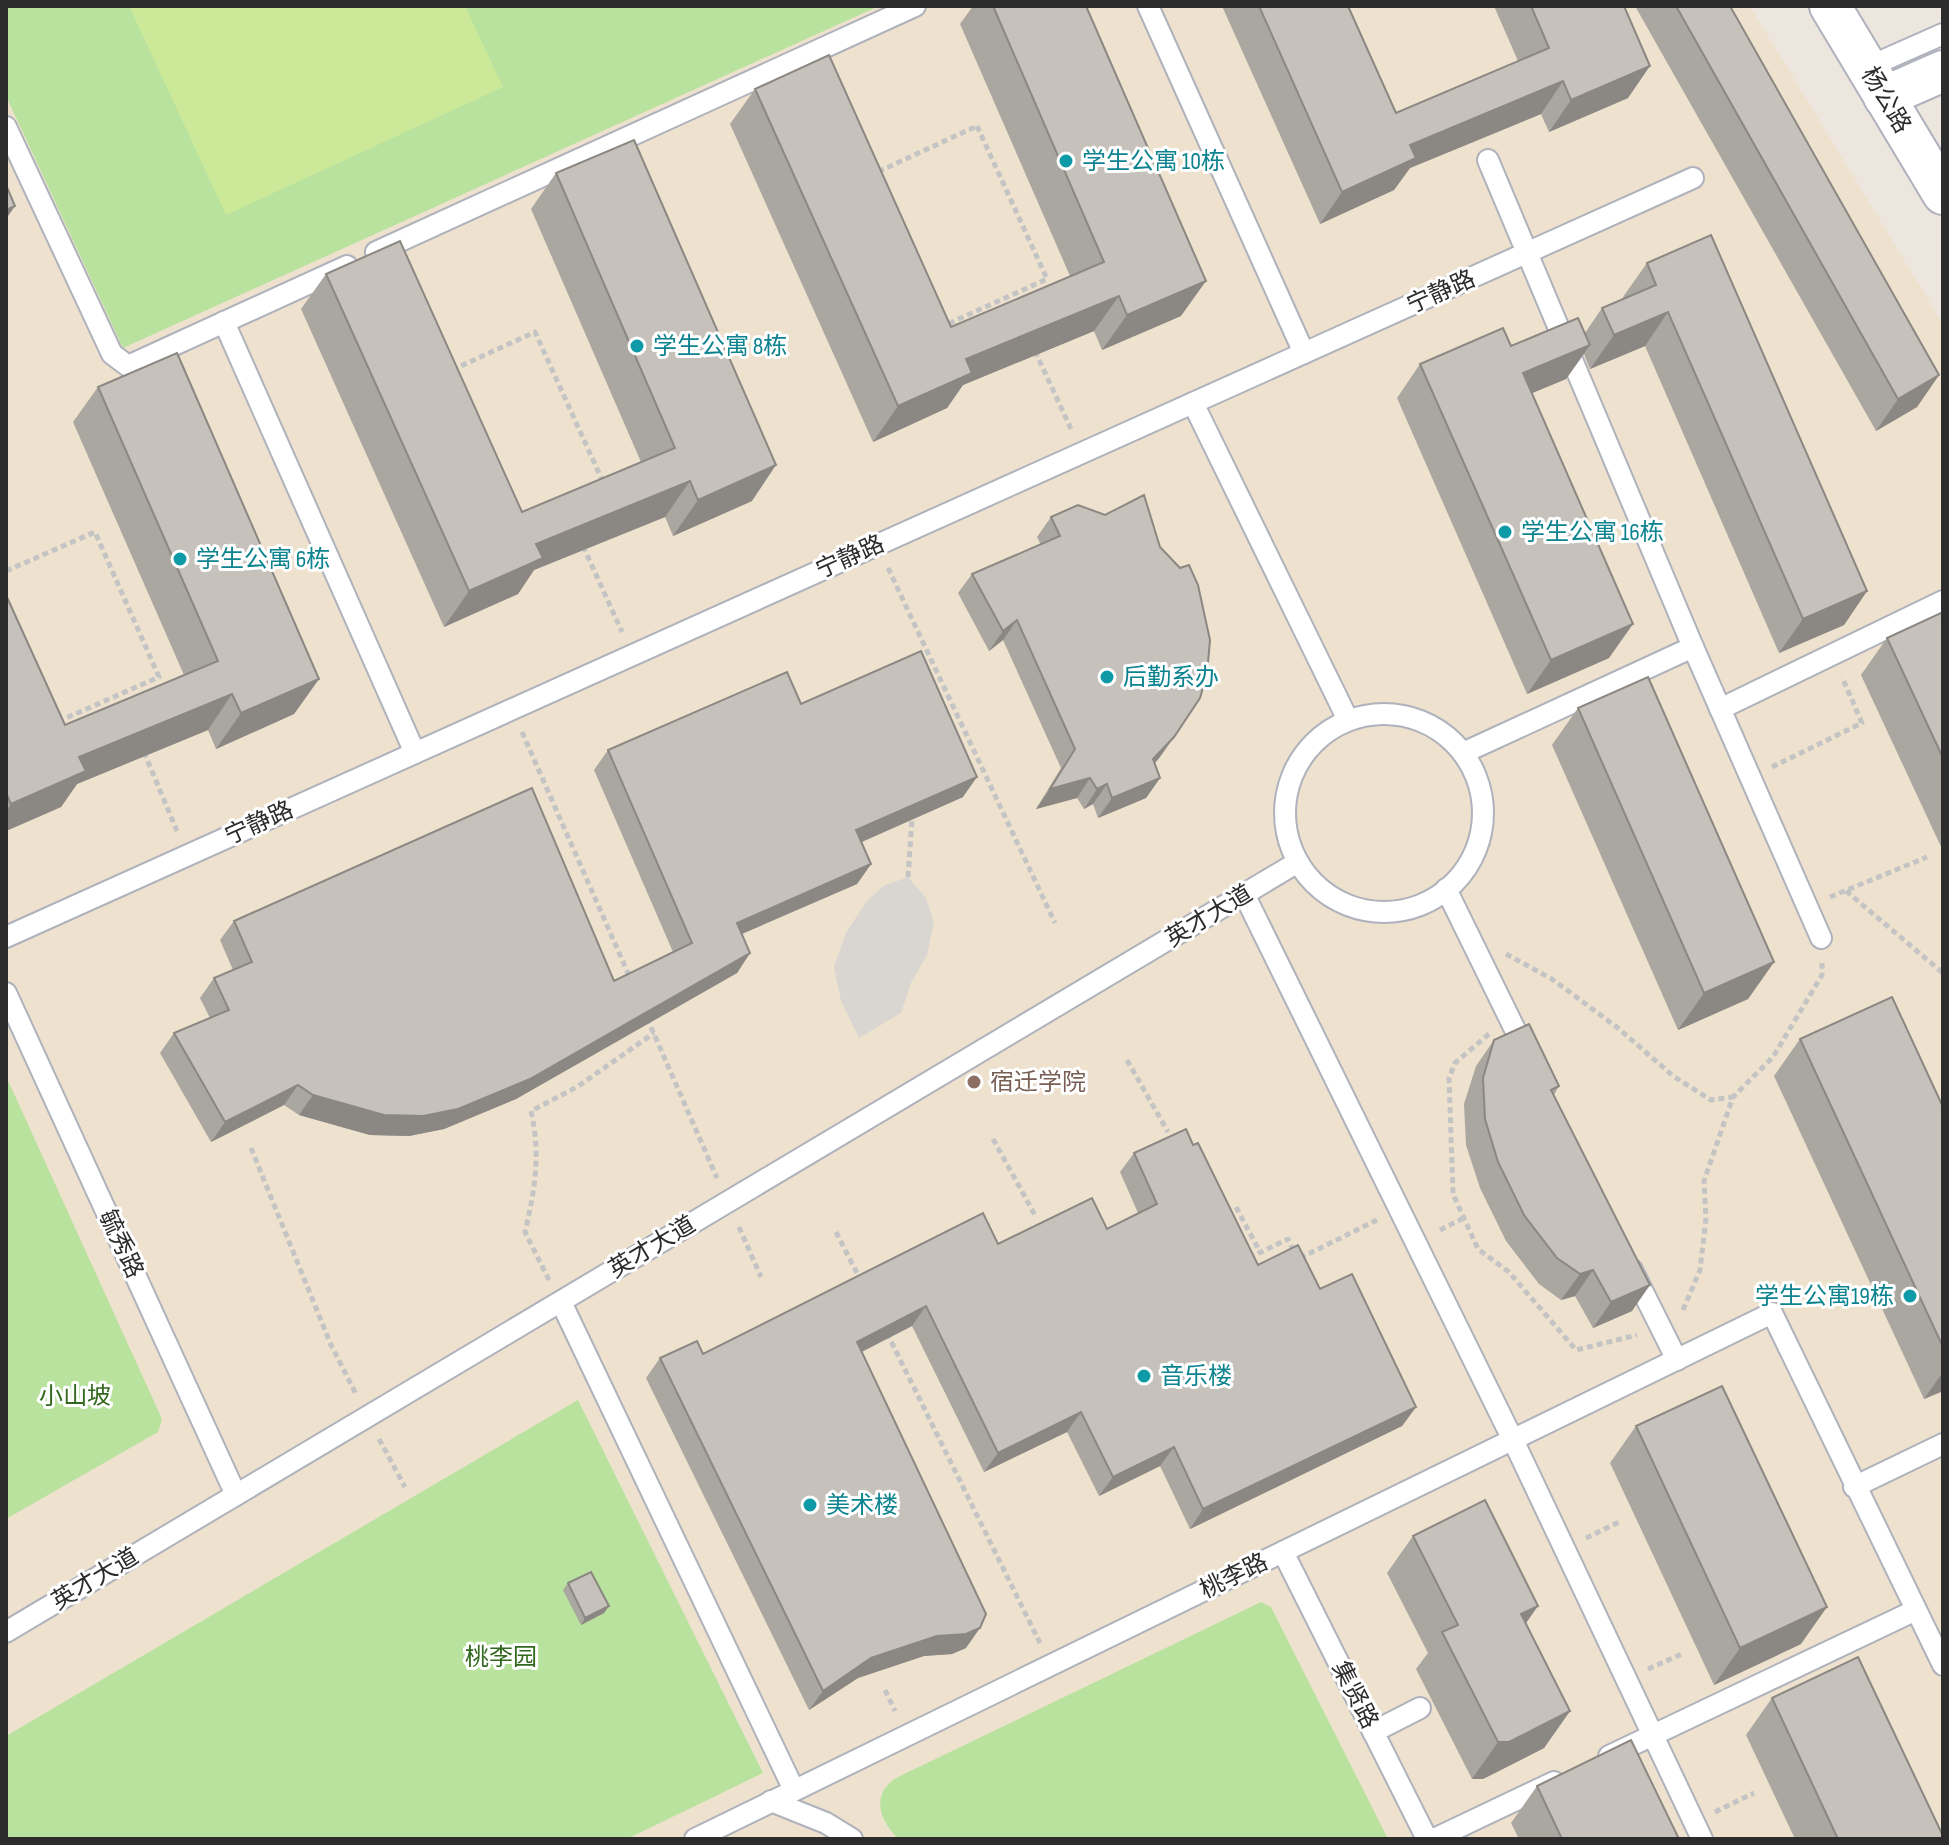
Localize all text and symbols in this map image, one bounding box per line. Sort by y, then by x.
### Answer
street label: 杨公路 [1855,62,1917,138]
place label: 学生公寓 10栋 [1082,147,1225,176]
marker: 学生公寓 10栋 [1057,152,1075,170]
street label: 宁静路 [1402,264,1480,320]
place label: 学生公寓 8栋 [653,332,787,361]
marker: 学生公寓 8栋 [628,337,646,355]
place label: 学生公寓 16栋 [1521,518,1664,547]
marker: 学生公寓 16栋 [1496,523,1514,541]
street label: 宁静路 [811,529,889,585]
place label: 学生公寓 6栋 [196,545,330,574]
marker: 学生公寓 6栋 [171,550,189,568]
place label: 后勤系办 [1123,663,1219,692]
marker: 后勤系办 [1098,668,1116,686]
street label: 宁静路 [220,795,298,851]
street label: 英才大道 [1160,879,1258,953]
place label: 宿迁学院 [990,1068,1086,1097]
marker: 宿迁学院 [965,1073,983,1091]
street label: 毓秀路 [93,1205,149,1283]
street label: 英才大道 [603,1210,701,1284]
place label: 学生公寓19栋 [1755,1282,1894,1311]
marker: 学生公寓19栋 [1901,1287,1919,1305]
place label: 音乐楼 [1160,1362,1232,1391]
marker: 音乐楼 [1135,1367,1153,1385]
park label: 小山坡 [39,1382,111,1411]
place label: 美术楼 [826,1491,898,1520]
marker: 美术楼 [801,1496,819,1514]
street label: 英才大道 [46,1542,144,1616]
street label: 桃李路 [1195,1547,1273,1605]
park label: 桃李园 [465,1643,537,1672]
street label: 集贤路 [1326,1656,1384,1734]

